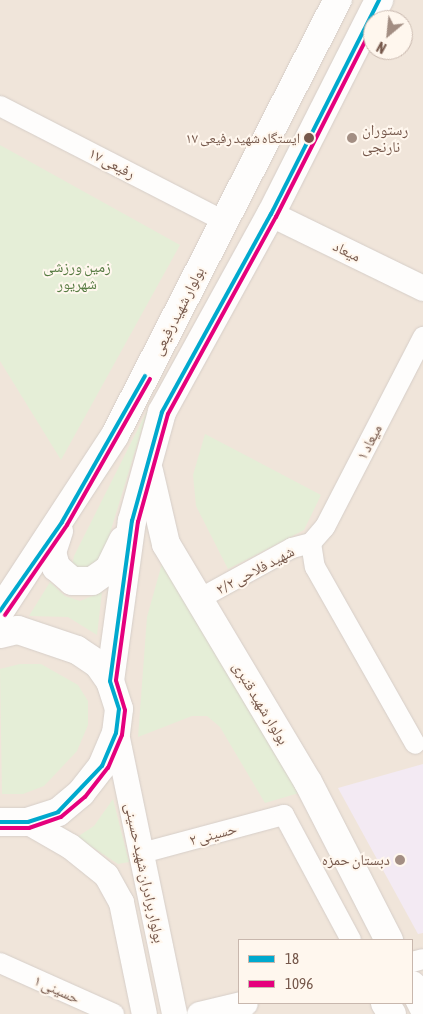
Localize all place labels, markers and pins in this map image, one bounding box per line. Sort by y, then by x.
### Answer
place label: رستوران نارنجی [362,120,408,155]
place label: ایستگاه شهید رفیعی ۱۷ [186,130,300,146]
marker: رستوران نارنجی [346,132,358,144]
marker: ایستگاه شهید رفیعی ۱۷ [304,133,314,143]
place label: دبستان حمزه [322,851,390,869]
marker: دبستان حمزه [394,854,406,866]

